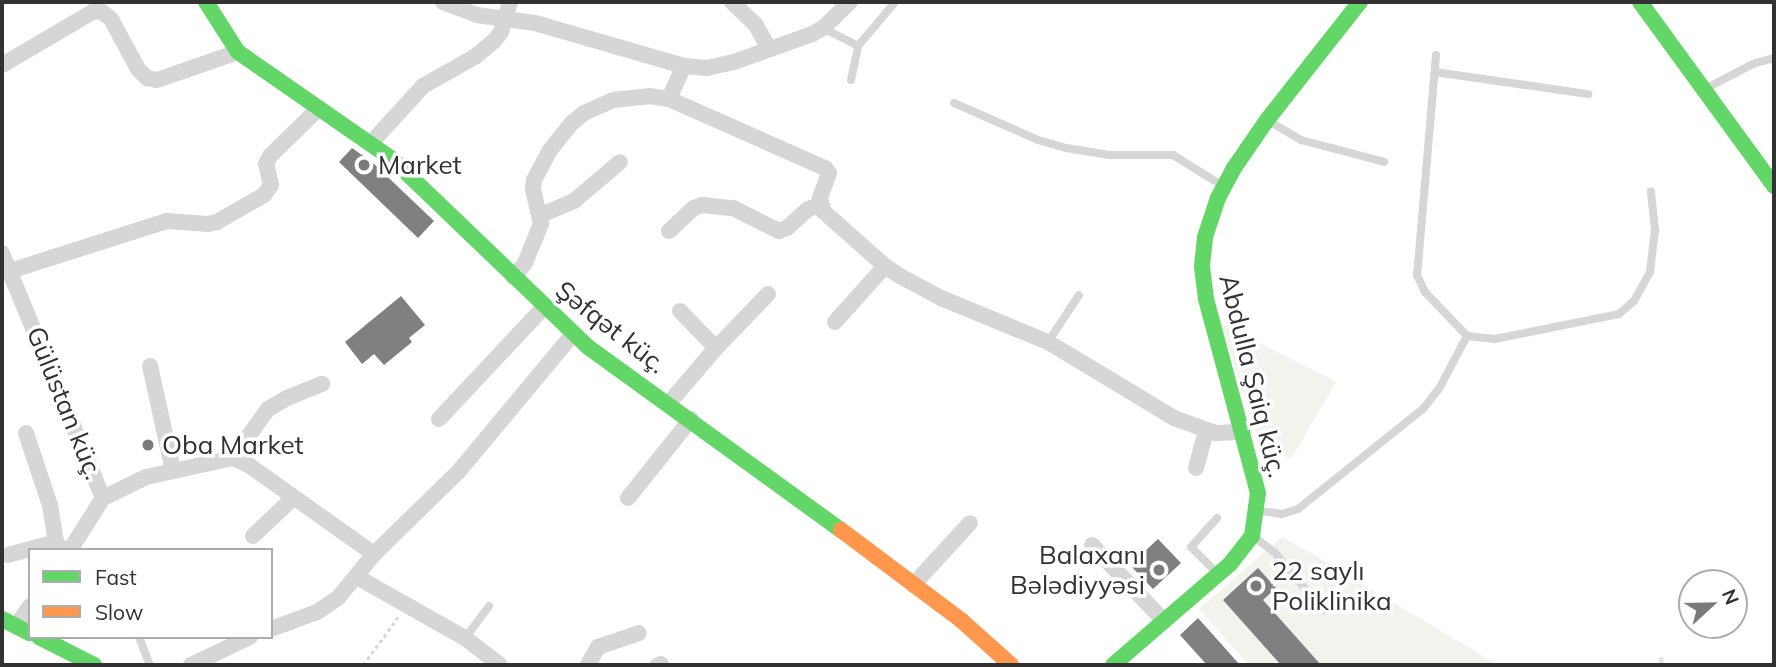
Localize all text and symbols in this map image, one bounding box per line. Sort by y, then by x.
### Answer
place label: Market [378,149,462,181]
marker: Market [356,157,372,173]
street label: Abdulla Şaiq küç. [1213,271,1293,481]
street label: Şəfqət küç. [550,274,672,380]
street label: Gülüstan küç. [20,322,110,484]
place label: Oba Market [162,429,304,461]
marker: Oba Market [140,437,156,453]
place label: Balaxanı Bələdiyyəsi [1010,539,1145,600]
legend [28,548,273,639]
place label: 22 saylı Poliklinika [1272,555,1392,616]
marker: Balaxanı Bələdiyyəsi [1151,562,1167,578]
text: Fast [95,564,137,590]
north arrow [1678,569,1748,639]
marker: 22 saylı Poliklinika [1246,576,1266,596]
text: N [1717,586,1744,608]
text: Slow [95,599,143,625]

